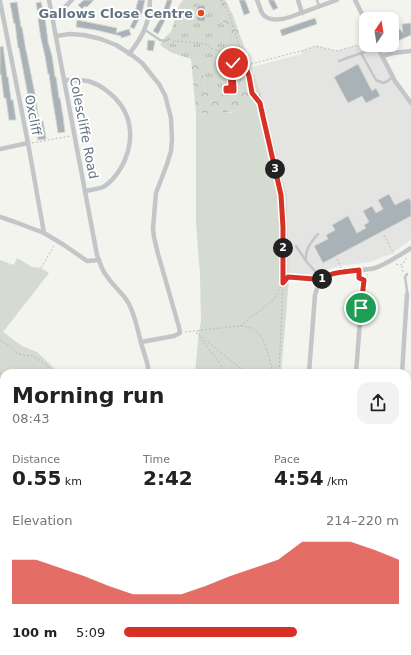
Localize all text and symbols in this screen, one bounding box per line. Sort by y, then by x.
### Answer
place label: Gallows Close Centre [38,6,193,21]
marker: Gallows Close Centre [196,8,206,18]
north arrow [359,12,399,52]
map controls [359,12,399,52]
pin [216,46,250,80]
icon: check [222,52,244,74]
street label: Colescliffe Road [67,76,101,180]
street label: Oxcliff [22,93,44,138]
pin: 3 [265,159,285,179]
text: 3 [271,162,279,175]
pin: 2 [273,238,293,258]
text: 2 [279,241,287,254]
pin: 1 [312,269,332,289]
text: 1 [318,272,326,285]
pin [344,291,378,325]
icon: arrive [350,297,372,319]
button: share [357,382,399,424]
text: Morning run [12,383,164,408]
text: 08:43 [12,411,49,426]
text: Distance [12,453,60,466]
text: Time [143,453,170,466]
text: Pace [274,453,300,466]
text: 0.55 [12,466,61,490]
text: 2:42 [143,466,193,490]
text: 4:54 [274,466,324,490]
text: km [61,475,82,488]
text: /km [324,475,348,488]
text: Elevation [12,513,72,528]
text: 214–220 m [326,513,399,528]
text: 100 m [12,625,57,640]
text: 5:09 [76,625,105,640]

